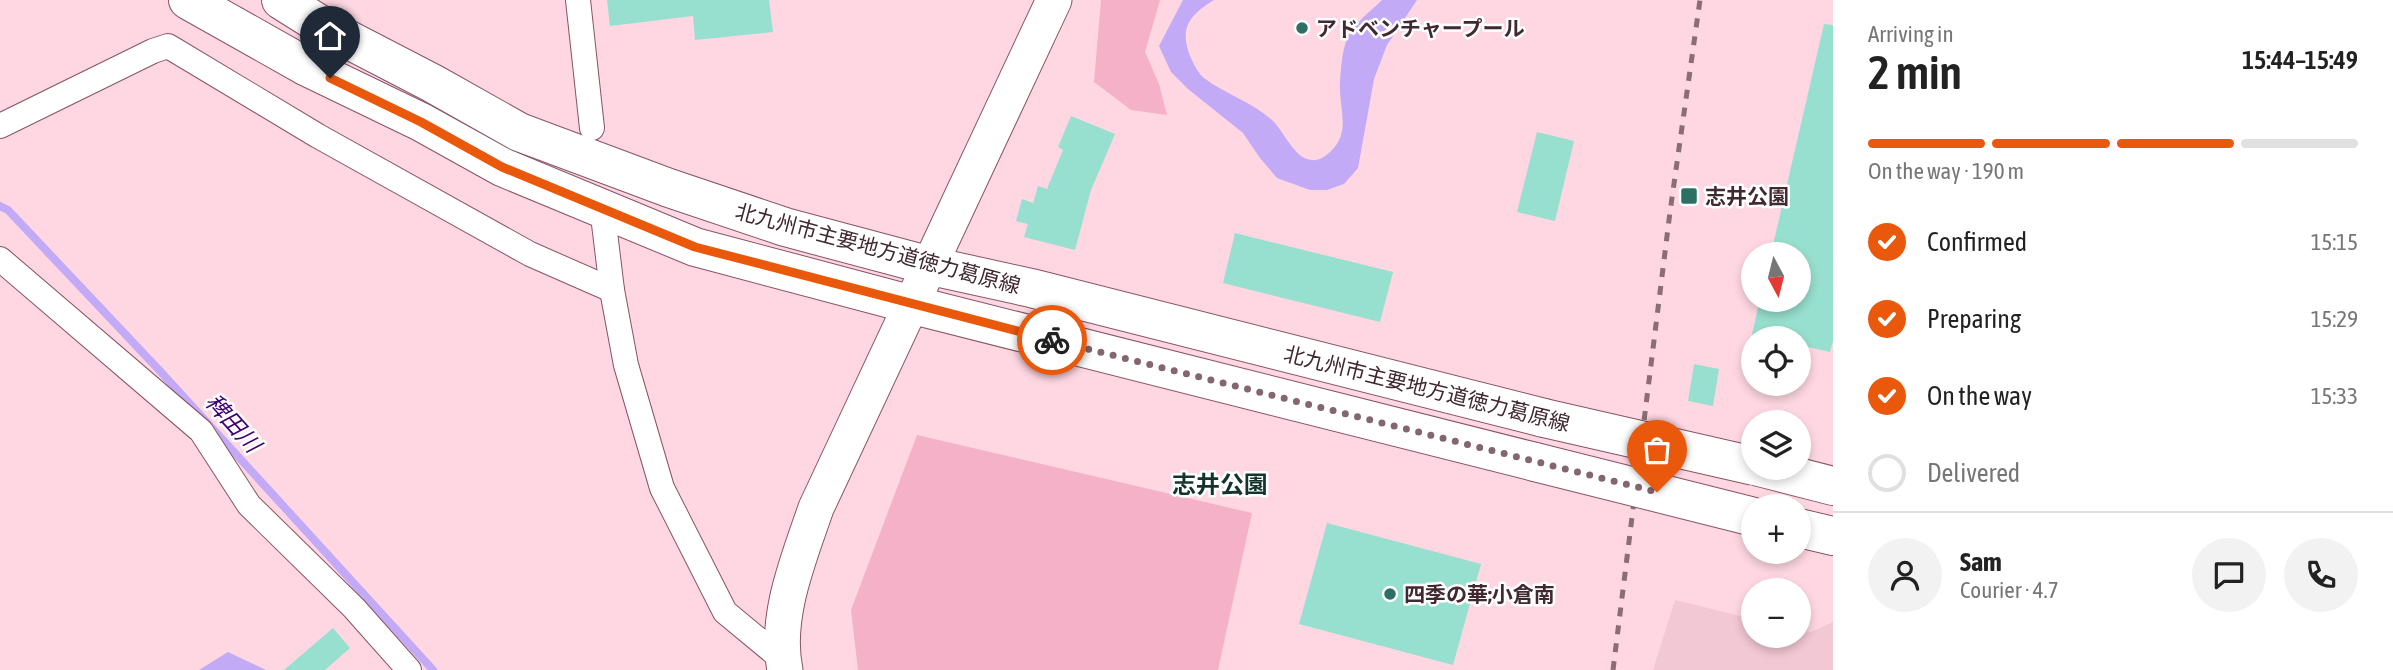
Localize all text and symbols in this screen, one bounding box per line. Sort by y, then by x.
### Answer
pin [300,6,360,78]
place label: アドベンチャープール [1316,16,1525,40]
icon: home [311,17,349,55]
marker: アドベンチャープール [1294,20,1310,36]
text: Arriving in [1868,21,1954,47]
text: 15:44–15:49 [2242,45,2358,75]
text: 2 min [1868,46,1962,99]
text: On the way · 190 m [1868,158,2024,184]
place label: 志井公園 [1705,184,1789,208]
marker: 志井公園 [1679,186,1699,206]
street label: 北九州市主要地方道徳力葛原線 [733,198,1023,298]
icon: check [1868,223,1906,261]
text: Confirmed [1927,227,2027,257]
text: 15:15 [2311,229,2358,255]
north arrow [1741,242,1811,312]
map controls [1741,242,1811,648]
icon: check [1868,300,1906,338]
text: Preparing [1927,304,2021,334]
courier [1017,305,1087,375]
text: 15:29 [2311,306,2358,332]
icon: bike [1033,321,1071,359]
button: locate [1741,326,1811,396]
street label: 北九州市主要地方道徳力葛原線 [1281,341,1573,435]
icon: check [1868,377,1906,415]
text: On the way [1927,381,2032,411]
text: 15:33 [2311,383,2358,409]
water label: 稗田川 [200,389,268,460]
button: layers [1741,410,1811,480]
pin [1627,420,1687,492]
icon: bag [1638,431,1676,469]
text: Delivered [1927,458,2020,488]
district label: 志井公園 [1172,471,1268,498]
button: + [1741,494,1811,564]
button: person [1868,538,1942,612]
button: chat [2192,538,2266,612]
button: phone [2284,538,2358,612]
text: Sam [1960,547,2002,577]
text: Courier · 4.7 [1960,577,2059,603]
button: − [1741,578,1811,648]
place label: 四季の華;小倉南 [1404,582,1555,606]
marker: 四季の華;小倉南 [1382,586,1398,602]

